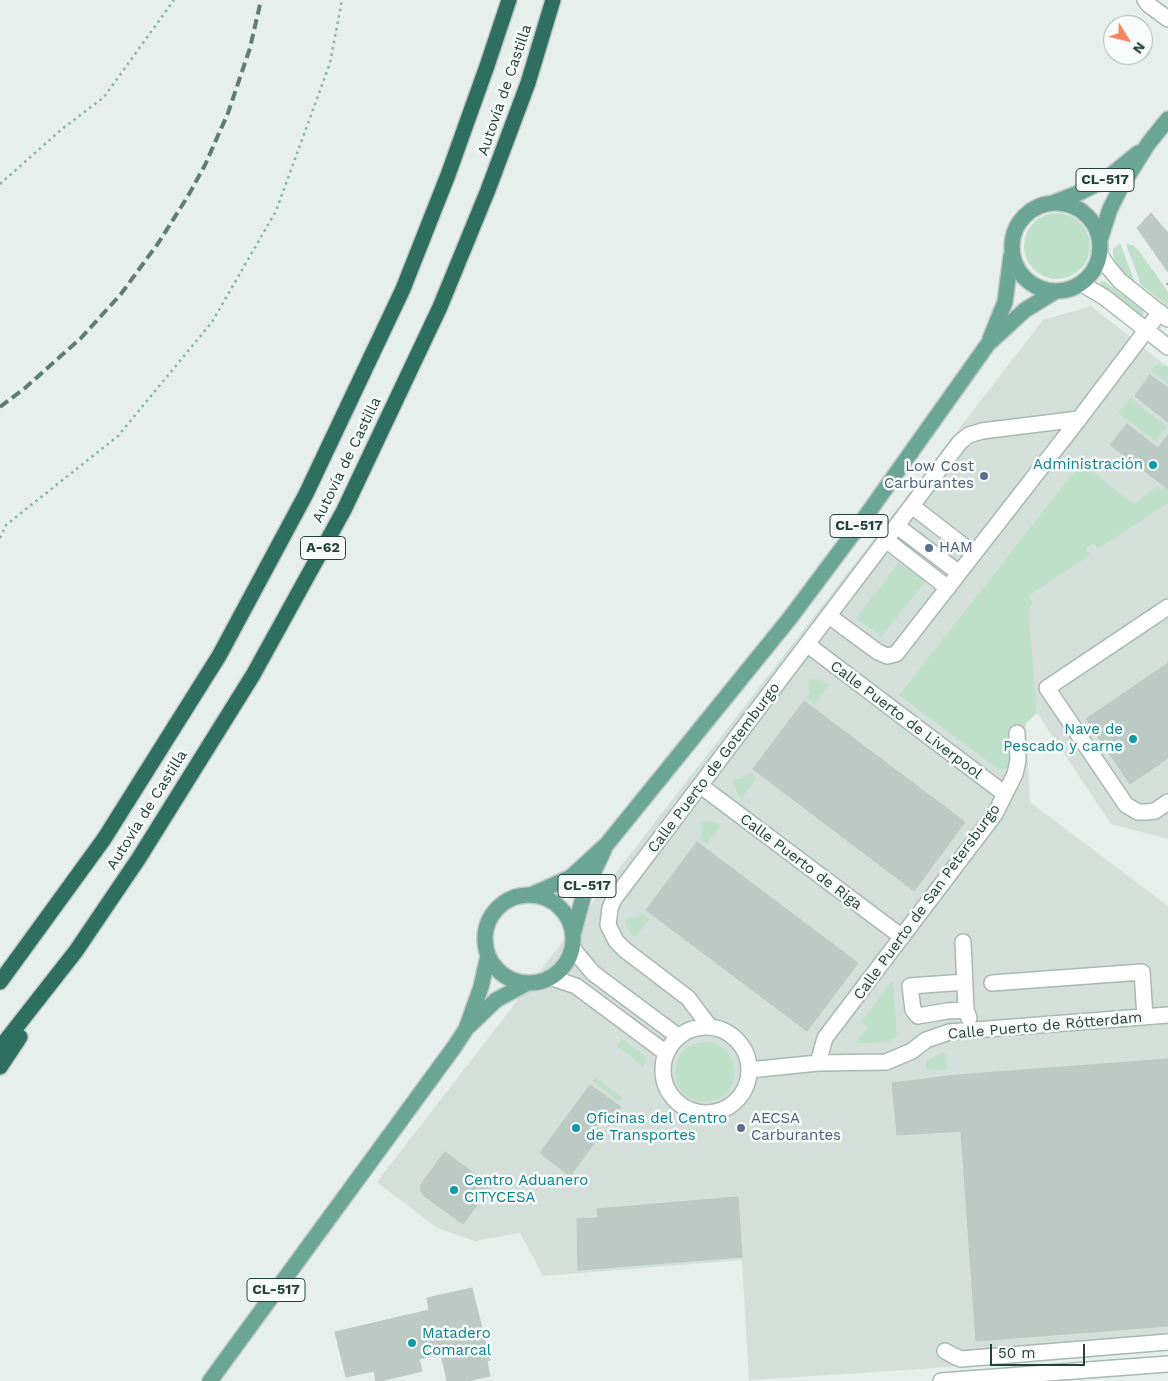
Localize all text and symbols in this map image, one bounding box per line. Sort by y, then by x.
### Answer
north arrow [1103,15,1153,65]
street label: Autovía de Castilla [474,22,536,158]
text: N [1130,39,1149,57]
road number: CL-517 [1076,168,1134,192]
street label: Autovía de Castilla [309,394,385,526]
place label: Administración [1033,456,1143,474]
place label: Low Cost Carburantes [884,458,974,493]
marker: Administración [1147,459,1159,471]
marker: Low Cost Carburantes [978,470,990,482]
road number: CL-517 [830,514,888,538]
road number: A-62 [300,536,346,560]
place label: HAM [939,539,973,557]
marker: HAM [923,542,935,554]
street label: Calle Puerto de Liverpool [826,657,986,783]
street label: Calle Puerto de Gotemburgo [644,679,784,857]
place label: Nave de Pescado y carne [1003,721,1123,756]
marker: Nave de Pescado y carne [1127,733,1139,745]
street label: Autovía de Castilla [103,747,191,873]
street label: Calle Puerto de San Petersburgo [850,800,1004,1004]
street label: Calle Puerto de Riga [736,810,866,914]
road number: CL-517 [558,874,616,898]
street label: Calle Puerto de Rótterdam [947,1009,1143,1043]
place label: Oficinas del Centro de Transportes [586,1110,727,1145]
place label: AECSA Carburantes [751,1110,841,1145]
marker: Oficinas del Centro de Transportes [570,1122,582,1134]
marker: AECSA Carburantes [735,1122,747,1134]
place label: Centro Aduanero CITYCESA [464,1172,588,1207]
marker: Centro Aduanero CITYCESA [448,1184,460,1196]
road number: CL-517 [247,1278,305,1302]
place label: Matadero Comarcal [422,1325,491,1360]
scale bar [993,1334,1088,1366]
marker: Matadero Comarcal [406,1337,418,1349]
text: 50 m [998,1344,1035,1362]

